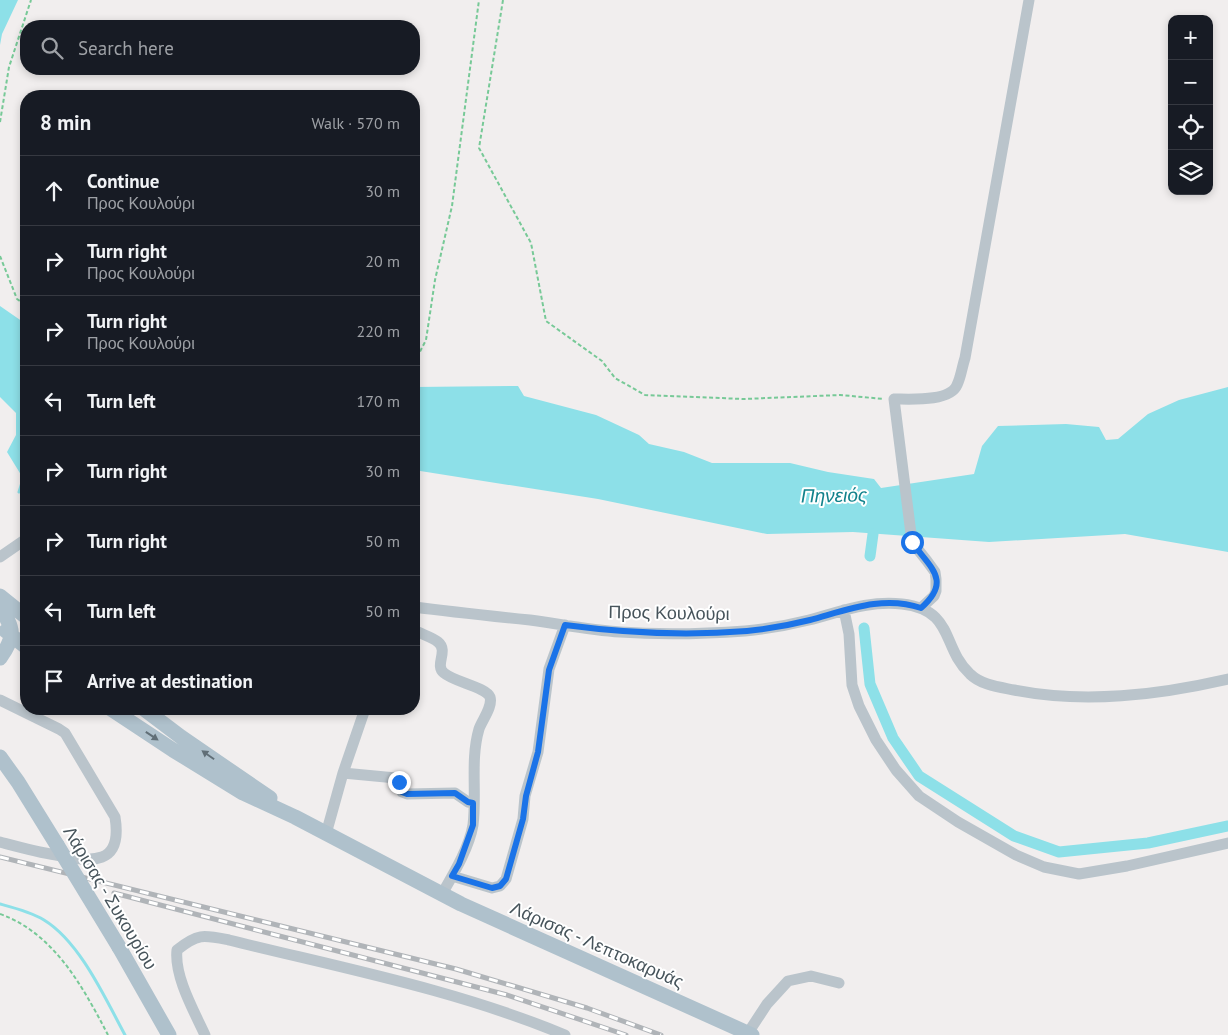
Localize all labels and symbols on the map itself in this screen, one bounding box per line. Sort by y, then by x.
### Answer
water label: Πηνειός [801,482,868,508]
route start [901,531,924,554]
street label: Προς Κουλούρι [608,600,730,625]
one-way arrow [145,731,158,741]
one-way arrow [201,750,214,760]
route end [388,771,411,794]
street label: Λάρισας - Συκουρίου [58,822,162,974]
street label: Λάρισας - Λεπτοκαρυάς [507,896,688,993]

